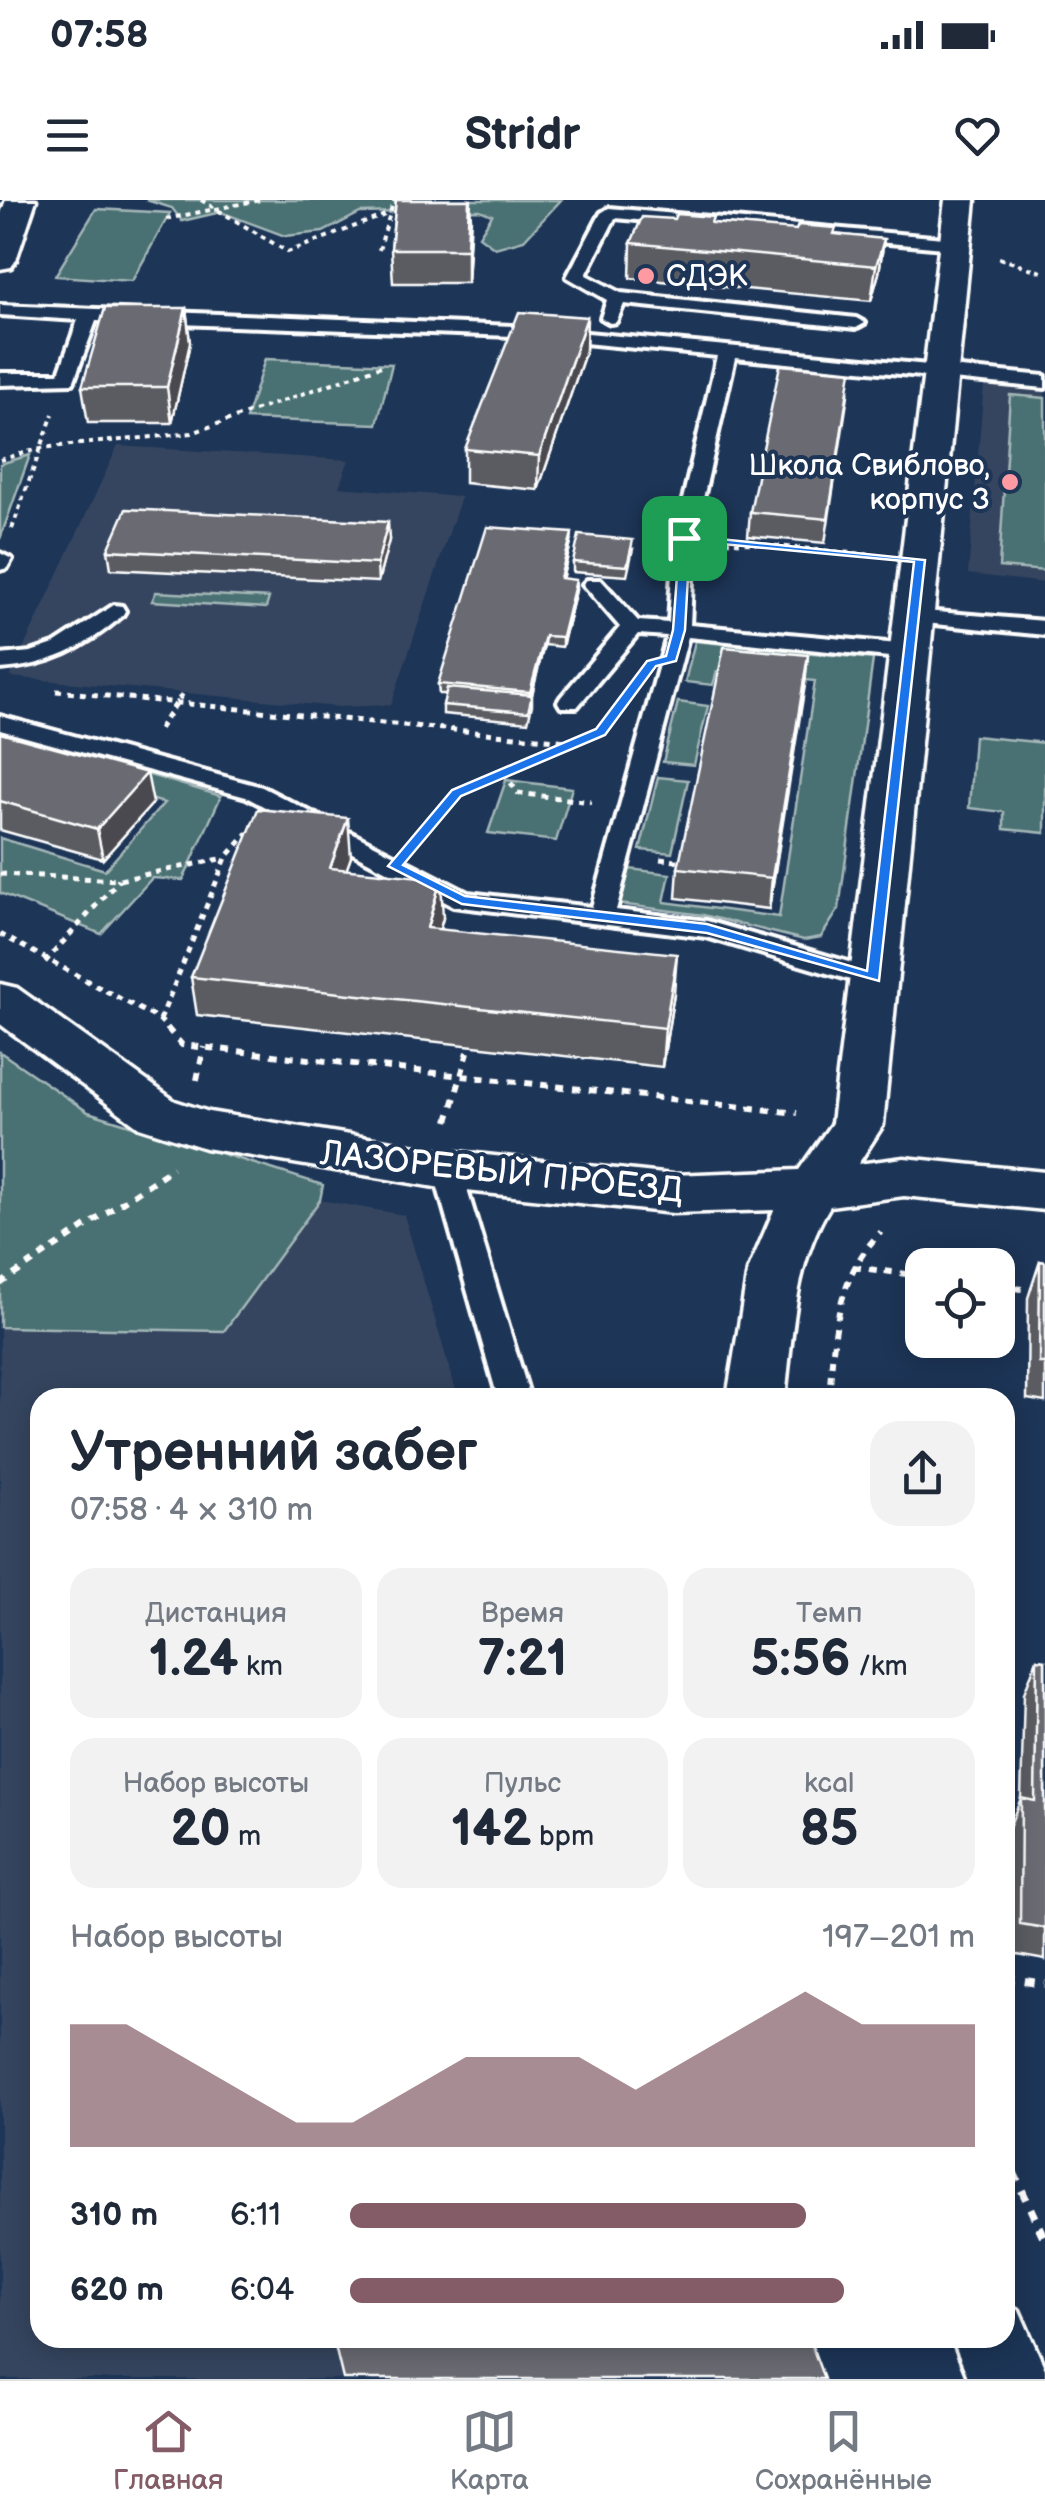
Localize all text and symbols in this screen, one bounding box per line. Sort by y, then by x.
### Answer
text: 07:58 [50,13,149,58]
icon: menu [40,108,95,163]
text: Stridr [465,108,580,163]
icon: heart [950,108,1005,163]
place label: СДЭК [666,259,748,295]
marker: СДЭК [635,265,657,287]
place label: Школа Свиблово, корпус 3 [749,448,990,518]
marker: Школа Свиблово, корпус 3 [999,471,1021,493]
pin [642,496,727,581]
icon: arrive [657,511,712,566]
street label: ЛАЗОРЕВЫЙ ПРОЕЗД [317,1132,685,1213]
map controls [905,1248,1015,1358]
button: locate [905,1248,1015,1358]
text: Утренний забег [70,1420,478,1487]
button: share [870,1421,975,1526]
text: 07:58 · 4 × 310 m [70,1491,313,1530]
text: Дистанция [145,1597,287,1630]
text: Время [481,1597,564,1630]
text: Темп [796,1597,862,1630]
text: 1.24 [149,1630,238,1690]
text: 7:21 [478,1630,567,1690]
text: 5:56 [751,1630,851,1690]
text: km [238,1650,283,1683]
text: /km [851,1650,908,1683]
text: Набор высоты [123,1767,309,1800]
text: Пульс [484,1767,561,1800]
text: kcal [804,1767,854,1800]
text: 20 [170,1800,231,1860]
text: 142 [451,1800,531,1860]
text: 85 [800,1800,859,1860]
text: m [231,1820,261,1853]
text: bpm [531,1820,594,1853]
text: Набор высоты [70,1918,283,1957]
text: 197–201 m [822,1918,975,1957]
text: 310 m [70,2196,158,2235]
text: 6:11 [230,2196,281,2235]
text: 620 m [70,2271,164,2310]
text: 6:04 [230,2271,294,2310]
tab: Главная [113,2404,224,2497]
tab: Карта [450,2404,529,2497]
tab: Сохранённые [755,2404,932,2497]

